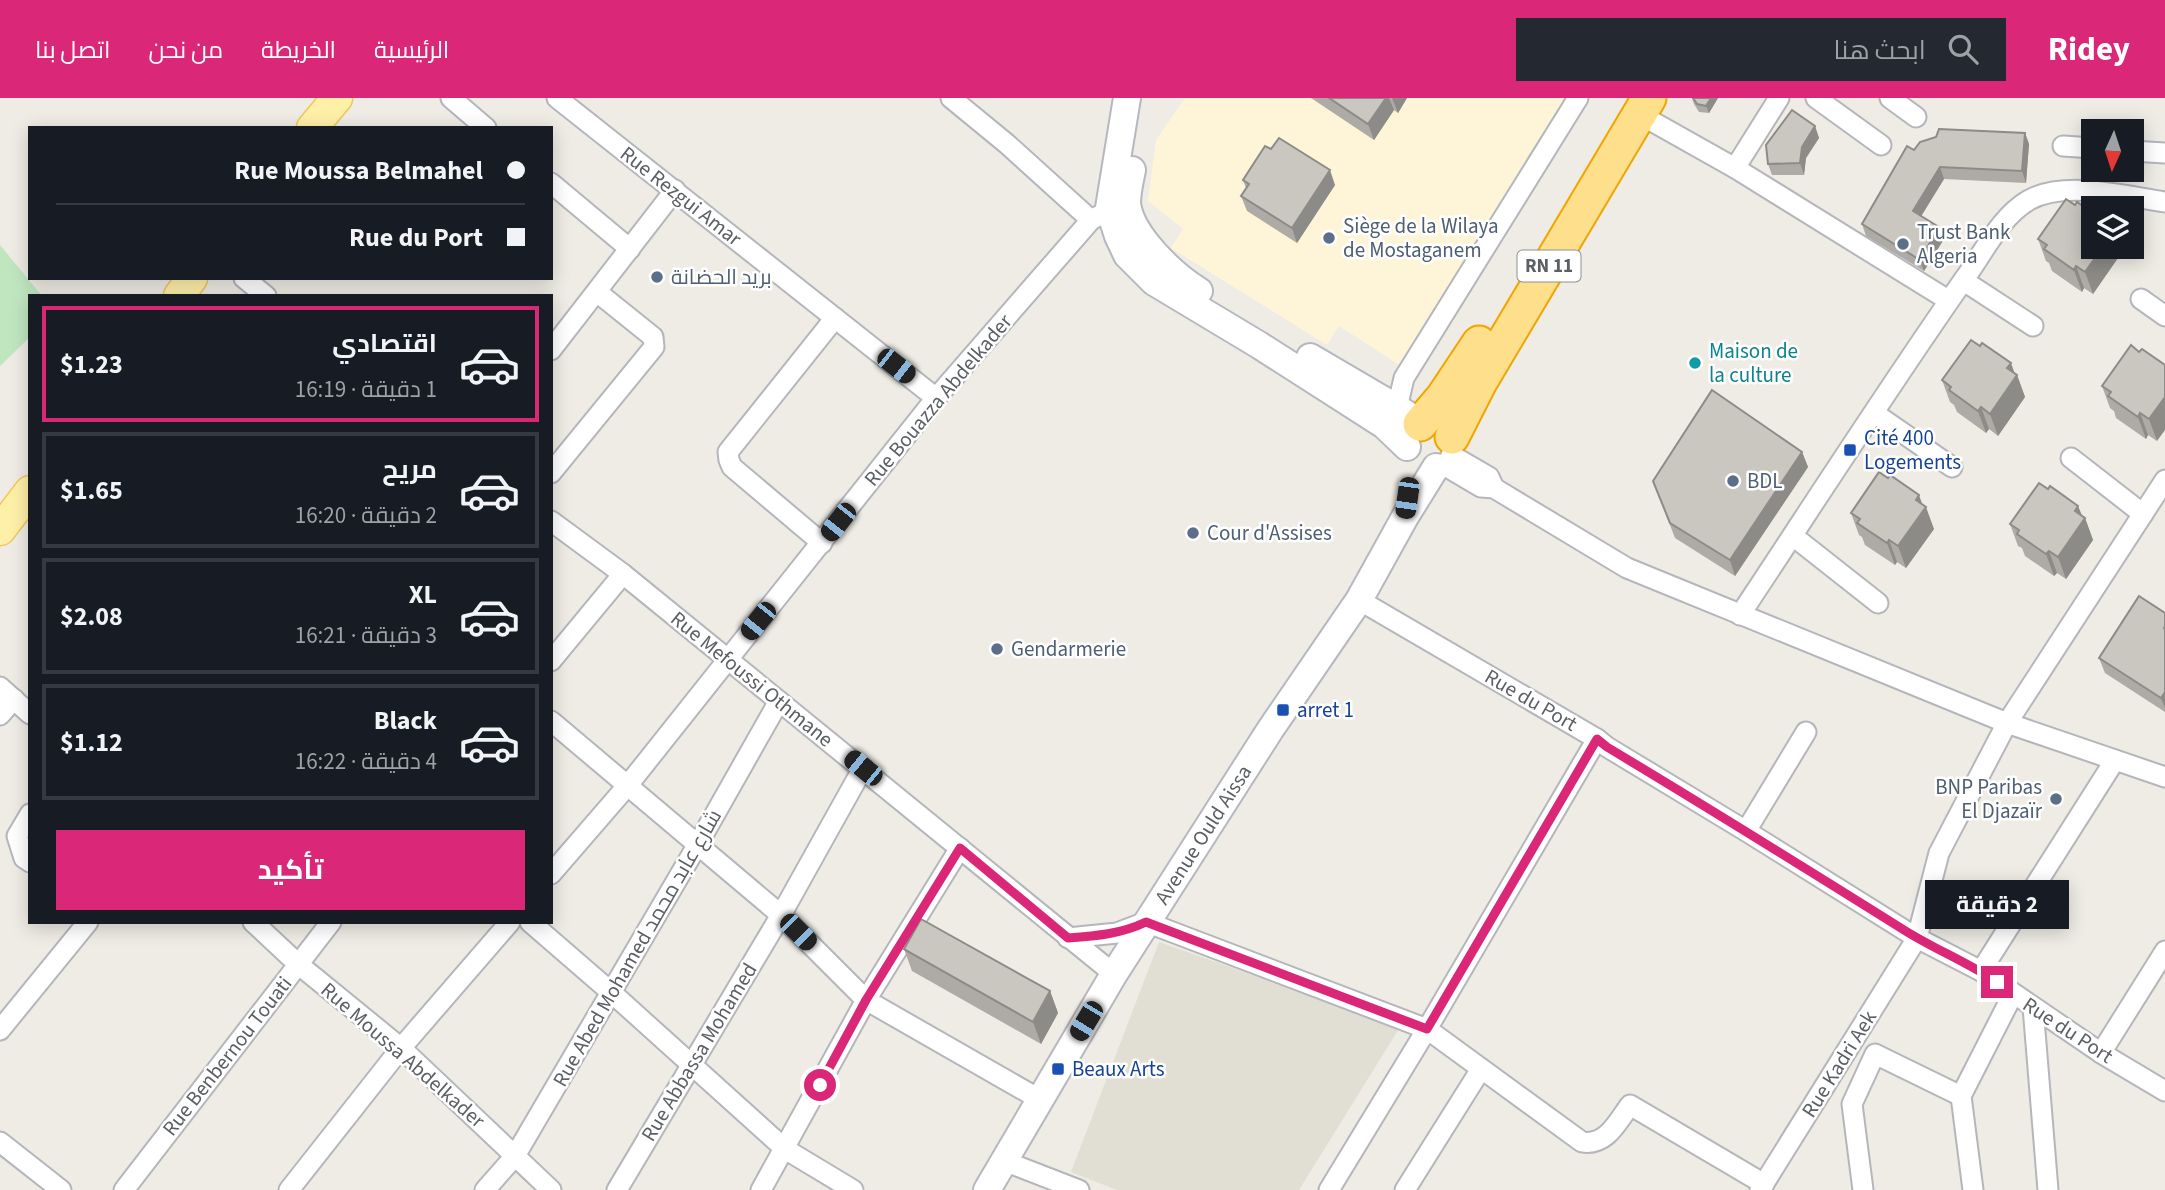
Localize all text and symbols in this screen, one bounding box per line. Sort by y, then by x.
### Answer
search box [1516,18,2006,81]
text: Ridey [2048,26,2130,73]
icon: search [1944,30,1982,68]
text: ابحث هنا [1834,32,1926,69]
text: اتصل بنا [35,33,110,68]
text: من نحن [148,33,223,68]
text: الخريطة [261,33,336,68]
text: الرئيسية [374,33,449,68]
north arrow [2081,119,2144,182]
map controls [2081,119,2144,259]
street label: Rue Rezgui Amar [614,139,749,254]
text: Rue Moussa Belmahel [234,152,483,189]
button: layers [2081,196,2144,259]
place label: Siège de la Wilaya de Mostaganem [1343,211,1499,265]
place label: Trust Bank Algeria [1917,217,2011,271]
text: Rue du Port [349,219,483,256]
marker: Siège de la Wilaya de Mostaganem [1321,230,1337,246]
marker: Trust Bank Algeria [1895,236,1911,252]
road number: RN 11 [1518,250,1580,282]
place label: بريد الحضانة [671,262,772,292]
marker: بريد الحضانة [649,269,665,285]
street label: Rue Bouazza Abdelkader [857,307,1020,493]
text: اقتصادي [332,325,437,362]
icon: car [458,333,521,396]
place label: Maison de la culture [1709,336,1798,390]
car [873,345,920,387]
text: $1.23 [60,346,123,383]
marker: Maison de la culture [1687,355,1703,371]
text: 1 دقيقة · 16:19 [295,373,437,406]
place label: Cité 400 Logements [1864,423,1961,477]
marker: Cité 400 Logements [1842,442,1858,458]
text: مريح [382,451,437,488]
icon: car [458,459,521,522]
place label: BDL [1747,466,1782,496]
text: $1.65 [60,472,123,509]
marker: BDL [1725,473,1741,489]
car [1394,476,1421,520]
text: 2 دقيقة · 16:20 [295,499,437,532]
car [817,499,860,545]
place label: Cour d'Assises [1207,518,1332,548]
marker: Cour d'Assises [1185,525,1201,541]
text: XL [409,576,437,613]
icon: car [458,585,521,648]
text: $2.08 [60,598,123,635]
car [737,598,780,644]
street label: Rue Mefoussi Othmane [664,604,840,754]
text: 3 دقيقة · 16:21 [295,619,437,652]
place label: Gendarmerie [1011,634,1126,664]
marker: Gendarmerie [989,641,1005,657]
street label: Rue du Port [1479,661,1583,739]
place label: arret 1 [1297,695,1354,725]
text: Black [374,702,437,739]
marker: arret 1 [1275,702,1291,718]
icon: car [458,711,521,774]
text: $1.12 [60,724,123,761]
text: 4 دقيقة · 16:22 [295,745,437,778]
car [841,747,886,789]
street label: Avenue Ould Aissa [1147,759,1259,910]
place label: BNP Paribas El Djazaïr [1935,772,2043,826]
marker: BNP Paribas El Djazaïr [2048,791,2064,807]
street label: Rue Abed Mohamed شارع عابد محمد [545,804,729,1092]
button: تأكيد [56,830,525,910]
callout: 2 دقيقة [1925,880,2069,930]
text: 2 دقيقة [1956,888,2038,921]
car [776,910,821,954]
street label: Rue Abbassa Mohamed [634,957,764,1147]
route end [1981,966,2013,998]
street label: Rue Benbernou Touati [155,970,299,1142]
street label: Rue Moussa Abdelkader [314,975,492,1135]
street label: Rue du Port [2017,990,2119,1070]
car [1067,998,1106,1044]
street label: Rue Kadri Aek [1794,1004,1884,1123]
place label: Beaux Arts [1072,1054,1165,1084]
marker: Beaux Arts [1050,1061,1066,1077]
route start [804,1069,836,1101]

